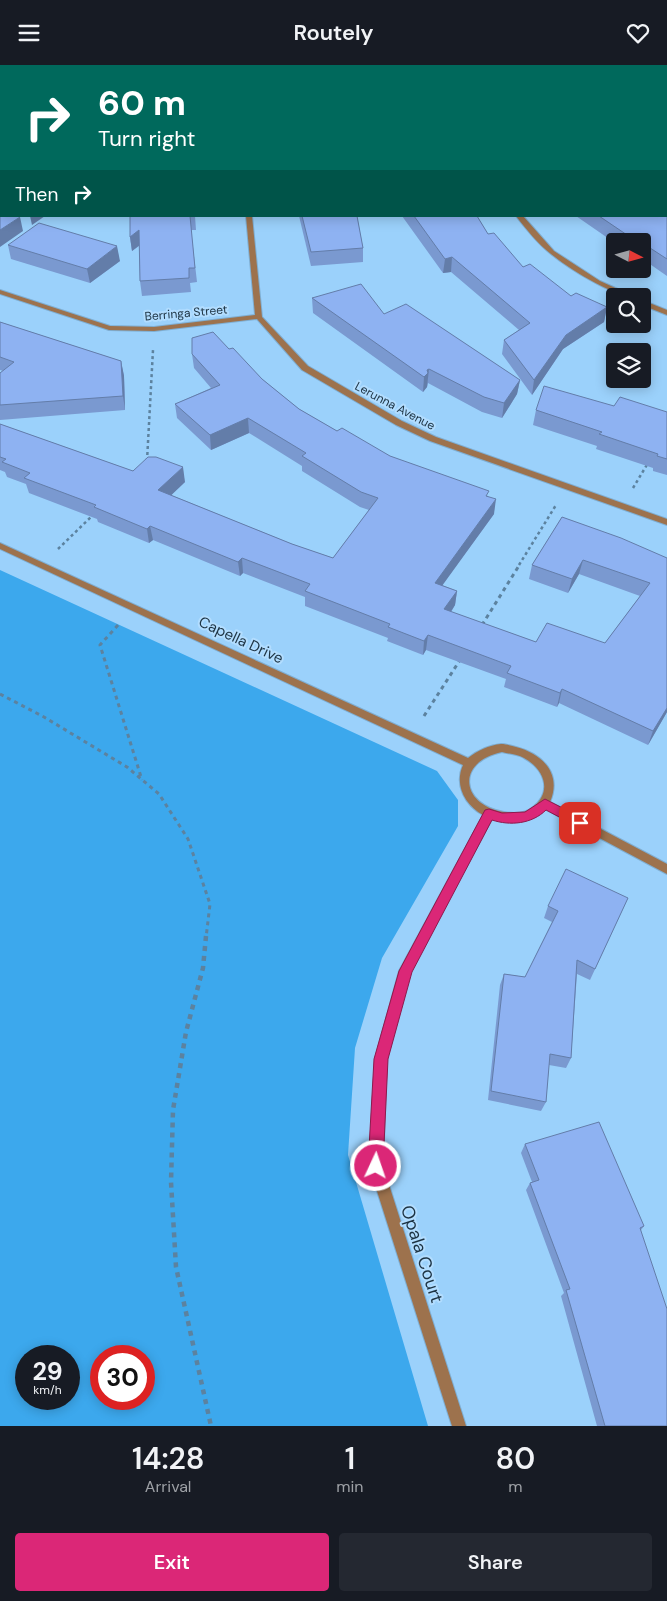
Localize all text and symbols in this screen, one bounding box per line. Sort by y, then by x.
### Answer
text: Routely [293,18,374,47]
icon: menu [15,19,43,47]
icon: heart [624,19,652,47]
text: 60 m [98,80,186,126]
icon: right [15,85,80,150]
text: Turn right [98,124,195,153]
icon: right [68,180,96,208]
text: Then [15,182,58,207]
north arrow [606,233,651,277]
map controls [606,233,651,388]
button: search [606,288,651,333]
street label: Berringa Street [144,301,228,325]
button: layers [606,343,651,388]
street label: Lerunna Avenue [352,378,438,434]
street label: Capella Drive [195,612,287,668]
pin [559,802,601,844]
icon: arrive [566,809,594,837]
position arrow [349,1139,401,1191]
street label: Opala Court [395,1202,449,1306]
speed limit sign: 30 [90,1345,155,1410]
text: 29 [32,1355,63,1388]
text: km/h [33,1382,62,1398]
text: 14:28 [132,1439,204,1478]
text: 1 [345,1439,355,1478]
text: 80 [495,1439,535,1478]
text: Arrival [145,1476,191,1497]
text: min [336,1476,364,1497]
text: m [508,1476,522,1497]
button: Exit [15,1533,329,1591]
button: Share [339,1533,652,1591]

